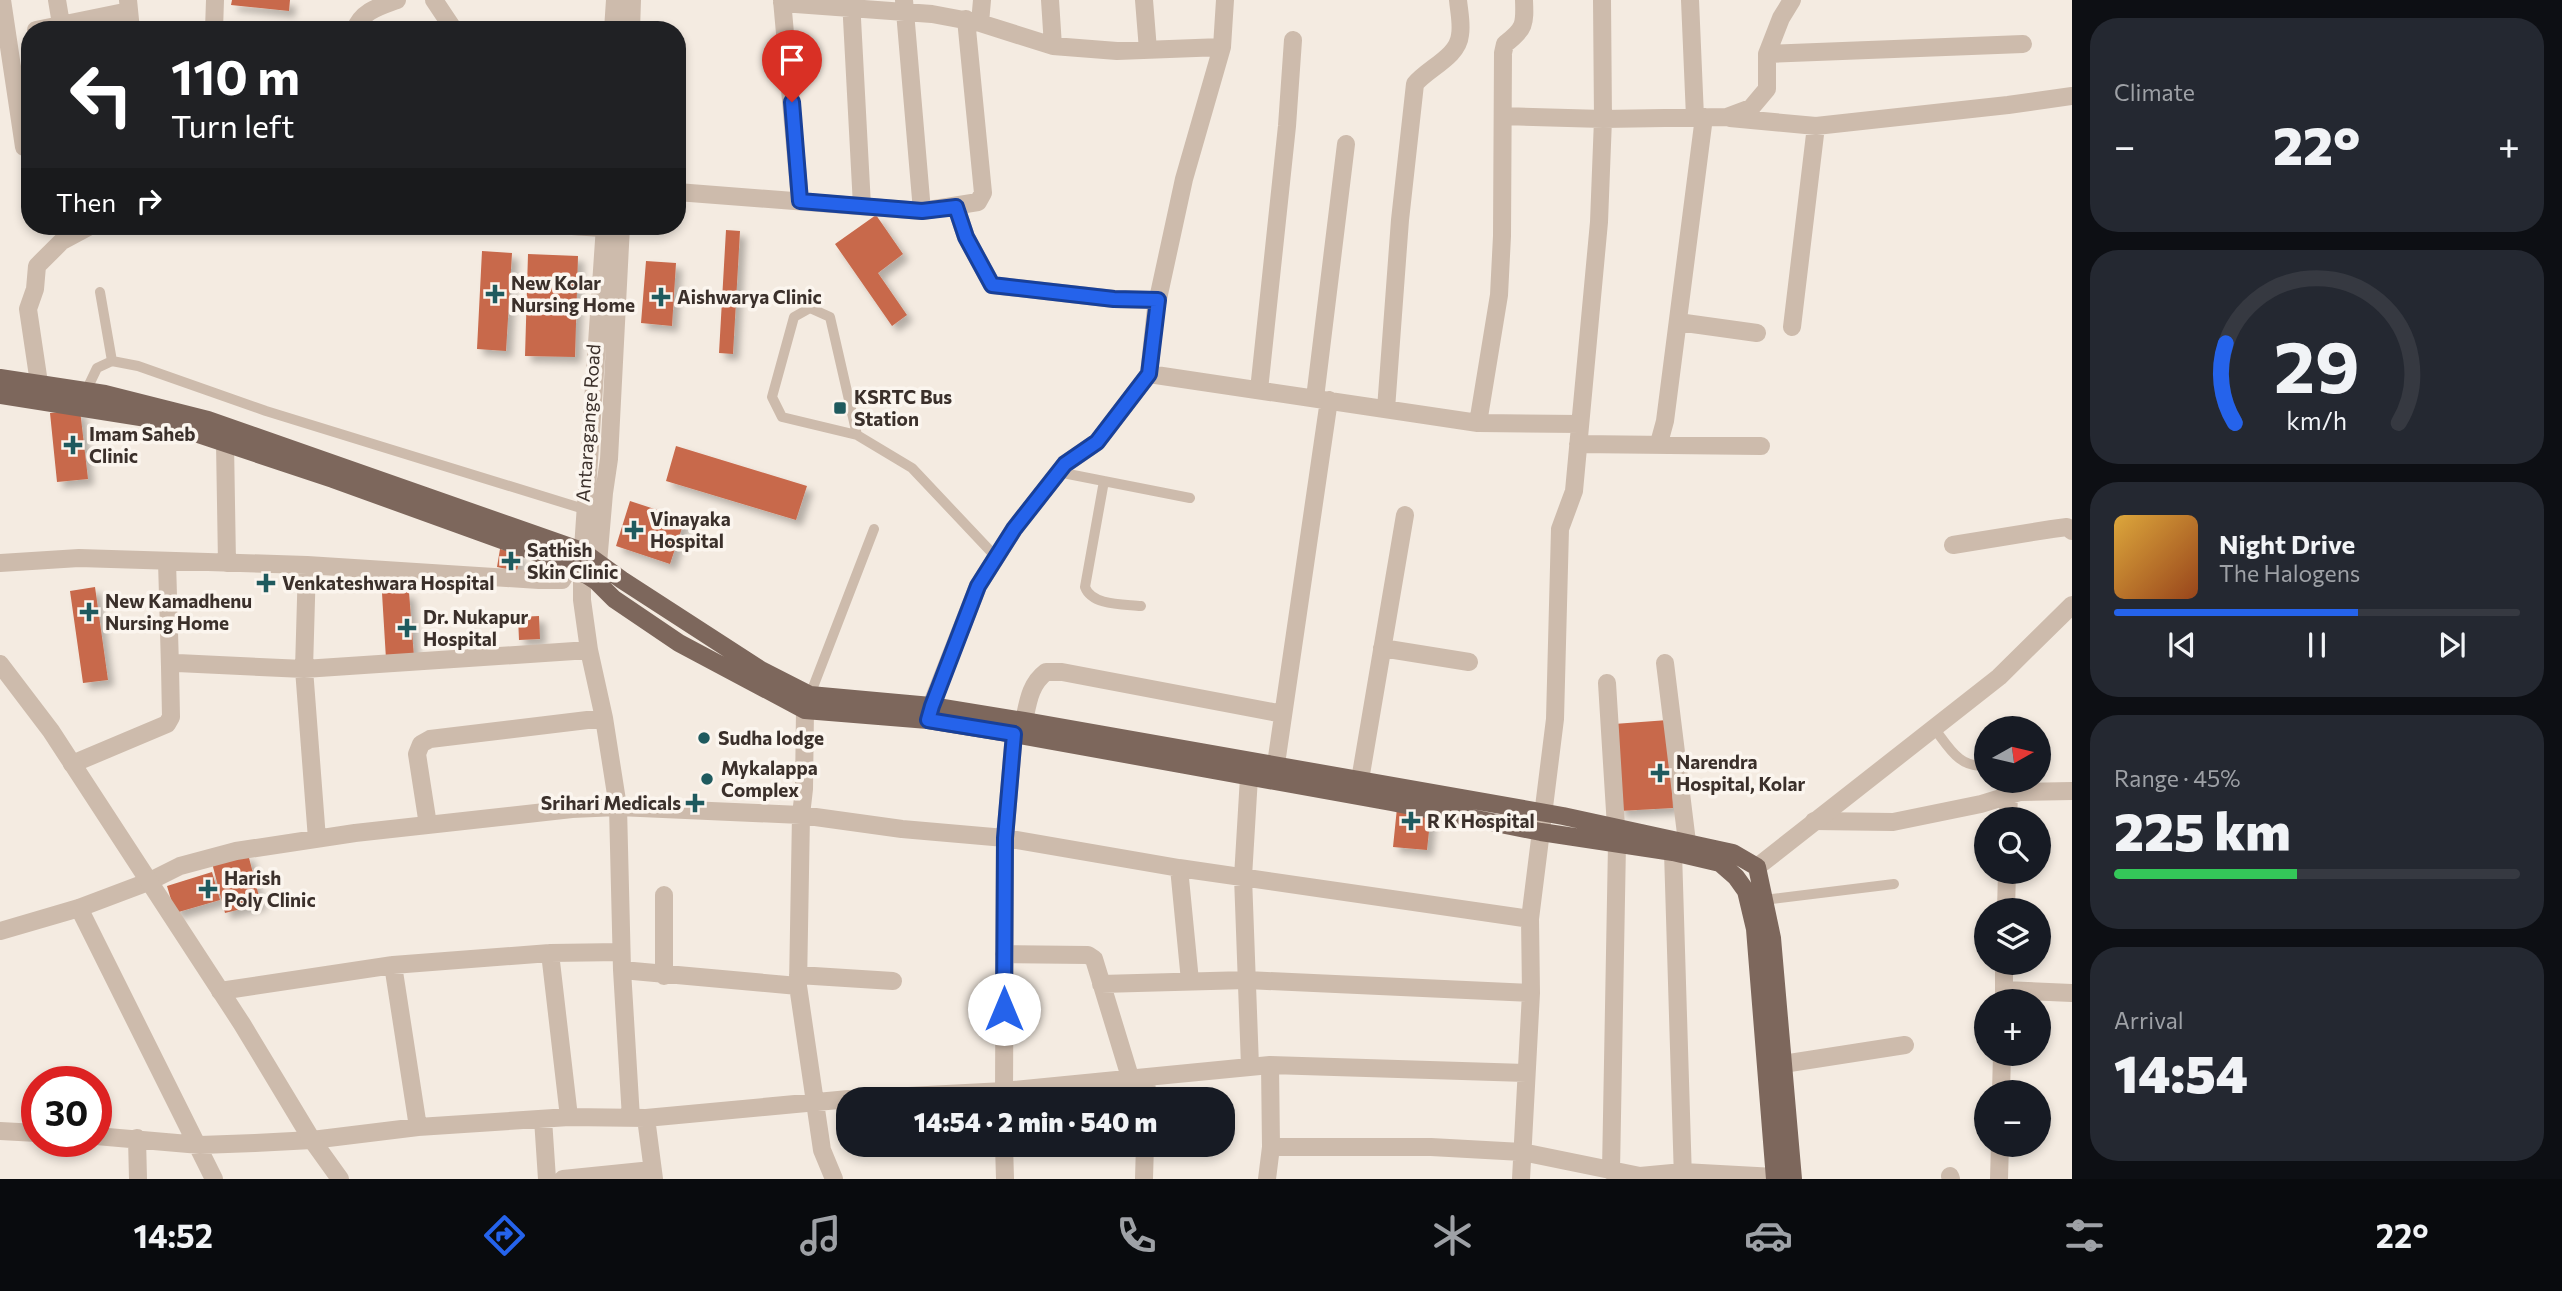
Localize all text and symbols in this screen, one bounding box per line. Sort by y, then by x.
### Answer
pin [762,30,822,102]
icon: arrive [773,41,811,79]
text: 110 m [171,45,300,105]
icon: left [56,49,147,140]
text: Climate [2114,78,2195,106]
text: Turn left [171,105,295,145]
text: 22° [2273,112,2360,176]
text: − [2114,121,2136,168]
text: + [2498,121,2520,168]
icon: right [130,182,168,220]
text: Then [56,186,116,217]
place label: New Kolar Nursing Home [511,271,635,316]
marker: New Kolar Nursing Home [485,284,505,304]
place label: Aishwarya Clinic [677,285,822,308]
marker: Aishwarya Clinic [651,287,671,307]
text: 29 [2274,320,2360,409]
street label: Antaragange Road [571,343,604,503]
place label: KSRTC Bus Station [854,385,952,430]
marker: KSRTC Bus Station [832,400,848,416]
text: km/h [2287,405,2347,435]
place label: Imam Saheb Clinic [89,422,195,467]
marker: Imam Saheb Clinic [63,435,83,455]
place label: Vinayaka Hospital [650,507,731,552]
marker: Vinayaka Hospital [624,520,644,540]
text: Night Drive [2219,528,2355,559]
place label: Sathish Skin Clinic [527,538,618,583]
marker: Sathish Skin Clinic [501,551,521,571]
text: The Halogens [2219,559,2360,587]
place label: Venkateshwara Hospital [282,571,495,594]
marker: Venkateshwara Hospital [256,573,276,593]
place label: New Kamadhenu Nursing Home [105,589,252,634]
marker: New Kamadhenu Nursing Home [79,602,99,622]
place label: Dr. Nukapur Hospital [423,605,529,650]
marker: Dr. Nukapur Hospital [397,618,417,638]
icon: previous [2163,626,2201,664]
icon: pause [2298,626,2336,664]
icon: next [2433,626,2471,664]
north arrow [1974,716,2051,793]
map controls [1974,716,2051,1157]
place label: Sudha lodge [718,726,824,749]
marker: Sudha lodge [696,730,712,746]
place label: Narendra Hospital, Kolar [1676,750,1805,795]
place label: Mykalappa Complex [721,756,818,801]
marker: Narendra Hospital, Kolar [1650,763,1670,783]
text: Range · 45% [2114,764,2240,792]
marker: Mykalappa Complex [699,771,715,787]
place label: Srihari Medicals [541,791,681,814]
marker: Srihari Medicals [687,795,703,811]
text: 225 km [2114,798,2291,862]
button: search [1974,807,2051,884]
place label: R K Hospital [1427,809,1535,832]
marker: R K Hospital [1401,811,1421,831]
place label: Harish Poly Clinic [224,866,316,911]
marker: Harish Poly Clinic [198,879,218,899]
button: layers [1974,898,2051,975]
position arrow [967,972,1041,1046]
button: + [1974,989,2051,1066]
text: Arrival [2114,1006,2184,1034]
text: 14:54 [2114,1040,2248,1104]
speed limit sign: 30 [21,1066,112,1157]
button: − [1974,1080,2051,1157]
text: 14:54 · 2 min · 540 m [914,1106,1157,1137]
icon: directions [480,1211,529,1260]
icon: music [796,1211,845,1260]
icon: phone [1112,1211,1161,1260]
icon: climate [1428,1211,1477,1260]
icon: car [1744,1211,1793,1260]
icon: filters [2060,1211,2109,1260]
text: 14:52 [133,1215,213,1255]
text: 22° [2376,1215,2428,1255]

